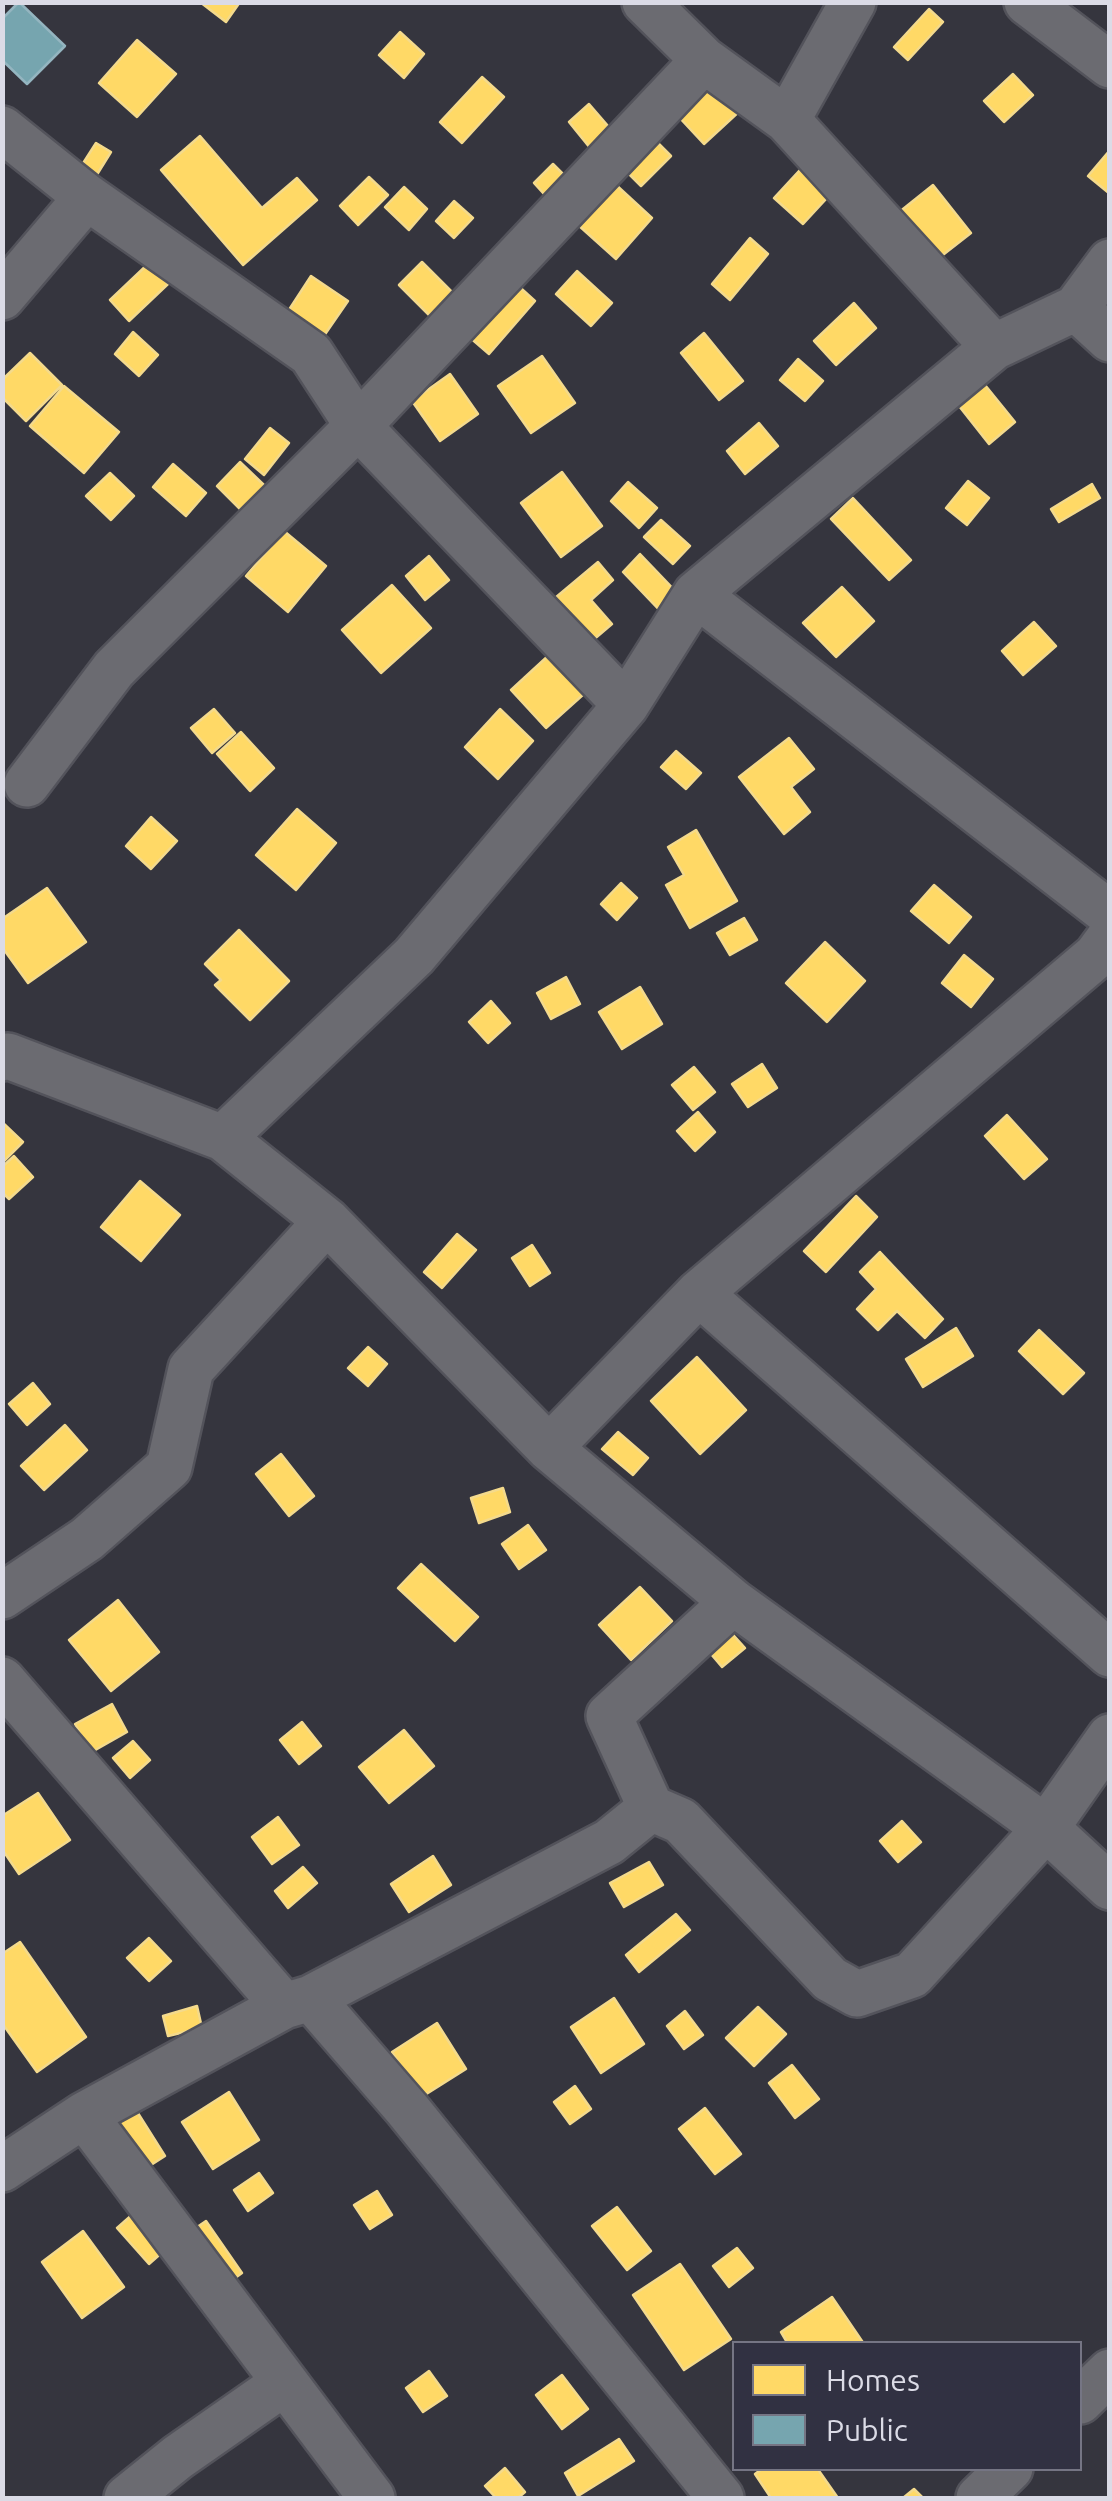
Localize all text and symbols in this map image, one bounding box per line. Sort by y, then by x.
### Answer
legend [732,2341,1082,2471]
text: Homes [826,2363,920,2397]
text: Public [826,2413,908,2447]

